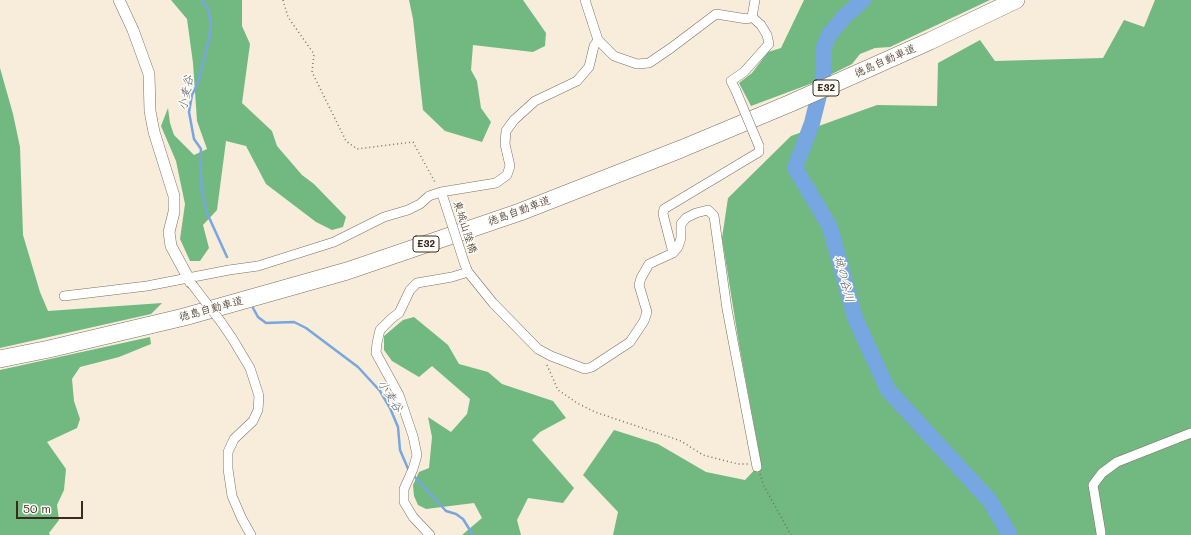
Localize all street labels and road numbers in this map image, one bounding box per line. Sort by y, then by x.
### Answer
street label: 徳島自動車道 [852,42,918,80]
road number: E32 [813,80,839,96]
street label: 徳島自動車道 [486,194,552,228]
street label: 東城山陸橋 [450,199,480,255]
road number: E32 [413,236,439,252]
street label: 徳島自動車道 [177,294,245,324]

